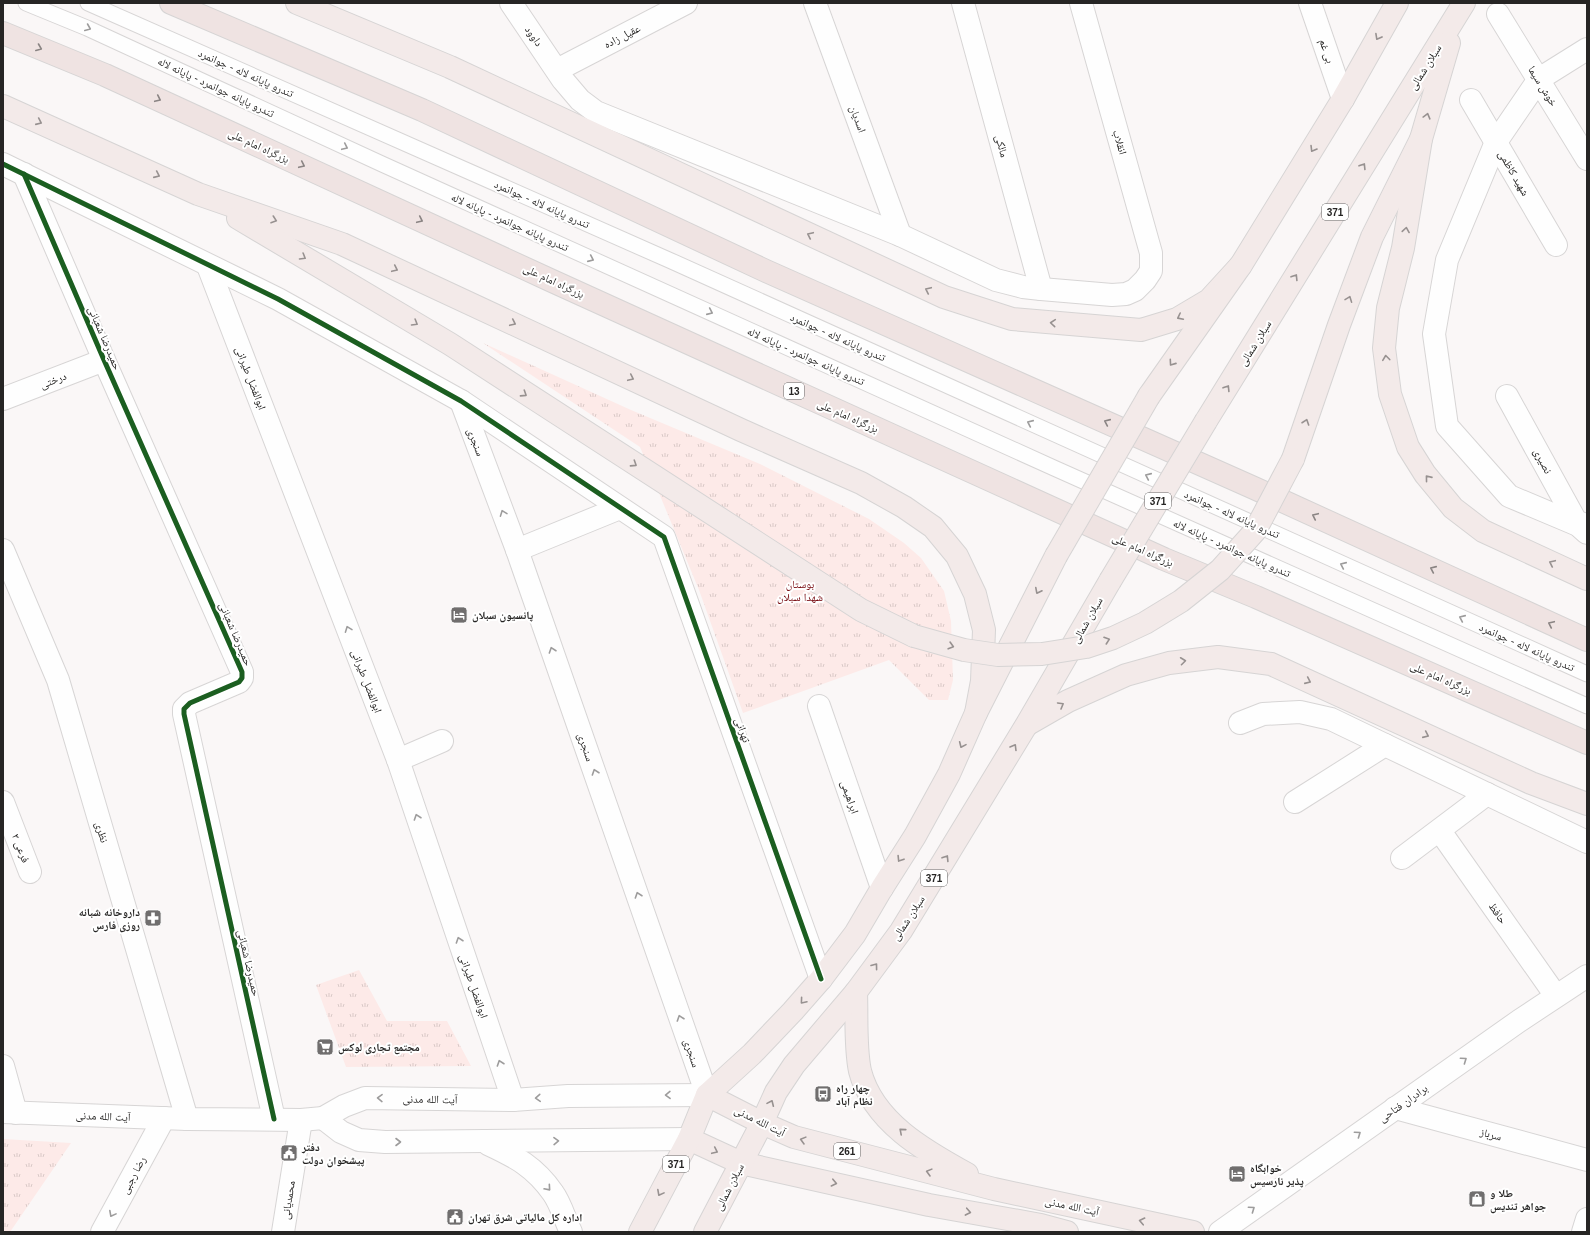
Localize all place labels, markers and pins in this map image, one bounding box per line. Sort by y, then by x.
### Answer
hotel icon: پانسیون سبلان [449,605,469,625]
place label: پانسیون سبلان [472,609,533,623]
place label: داروخانه شبانه روزی فارس [79,906,140,933]
pharmacy icon: داروخانه شبانه روزی فارس [143,908,163,928]
supermarket icon: مجتمع تجاری لوکس [315,1037,335,1057]
place label: مجتمع تجاری لوکس [338,1041,420,1055]
place label: چهار راه نظام آباد [836,1082,873,1109]
bus stop icon: چهار راه نظام آباد [813,1084,833,1104]
place label: دفتر پیشخوان دولت [301,1141,365,1168]
public building icon: دفتر پیشخوان دولت [279,1143,299,1163]
place label: خوابگاه پذیر نارسیس [1250,1162,1304,1189]
hotel icon: خوابگاه پذیر نارسیس [1227,1164,1247,1184]
place label: طلا و جواهر تندیس [1490,1187,1546,1214]
shop icon: طلا و جواهر تندیس [1467,1189,1487,1209]
public building icon: اداره کل مالیاتی شرق تهران [445,1207,465,1227]
place label: اداره کل مالیاتی شرق تهران [468,1211,582,1225]

